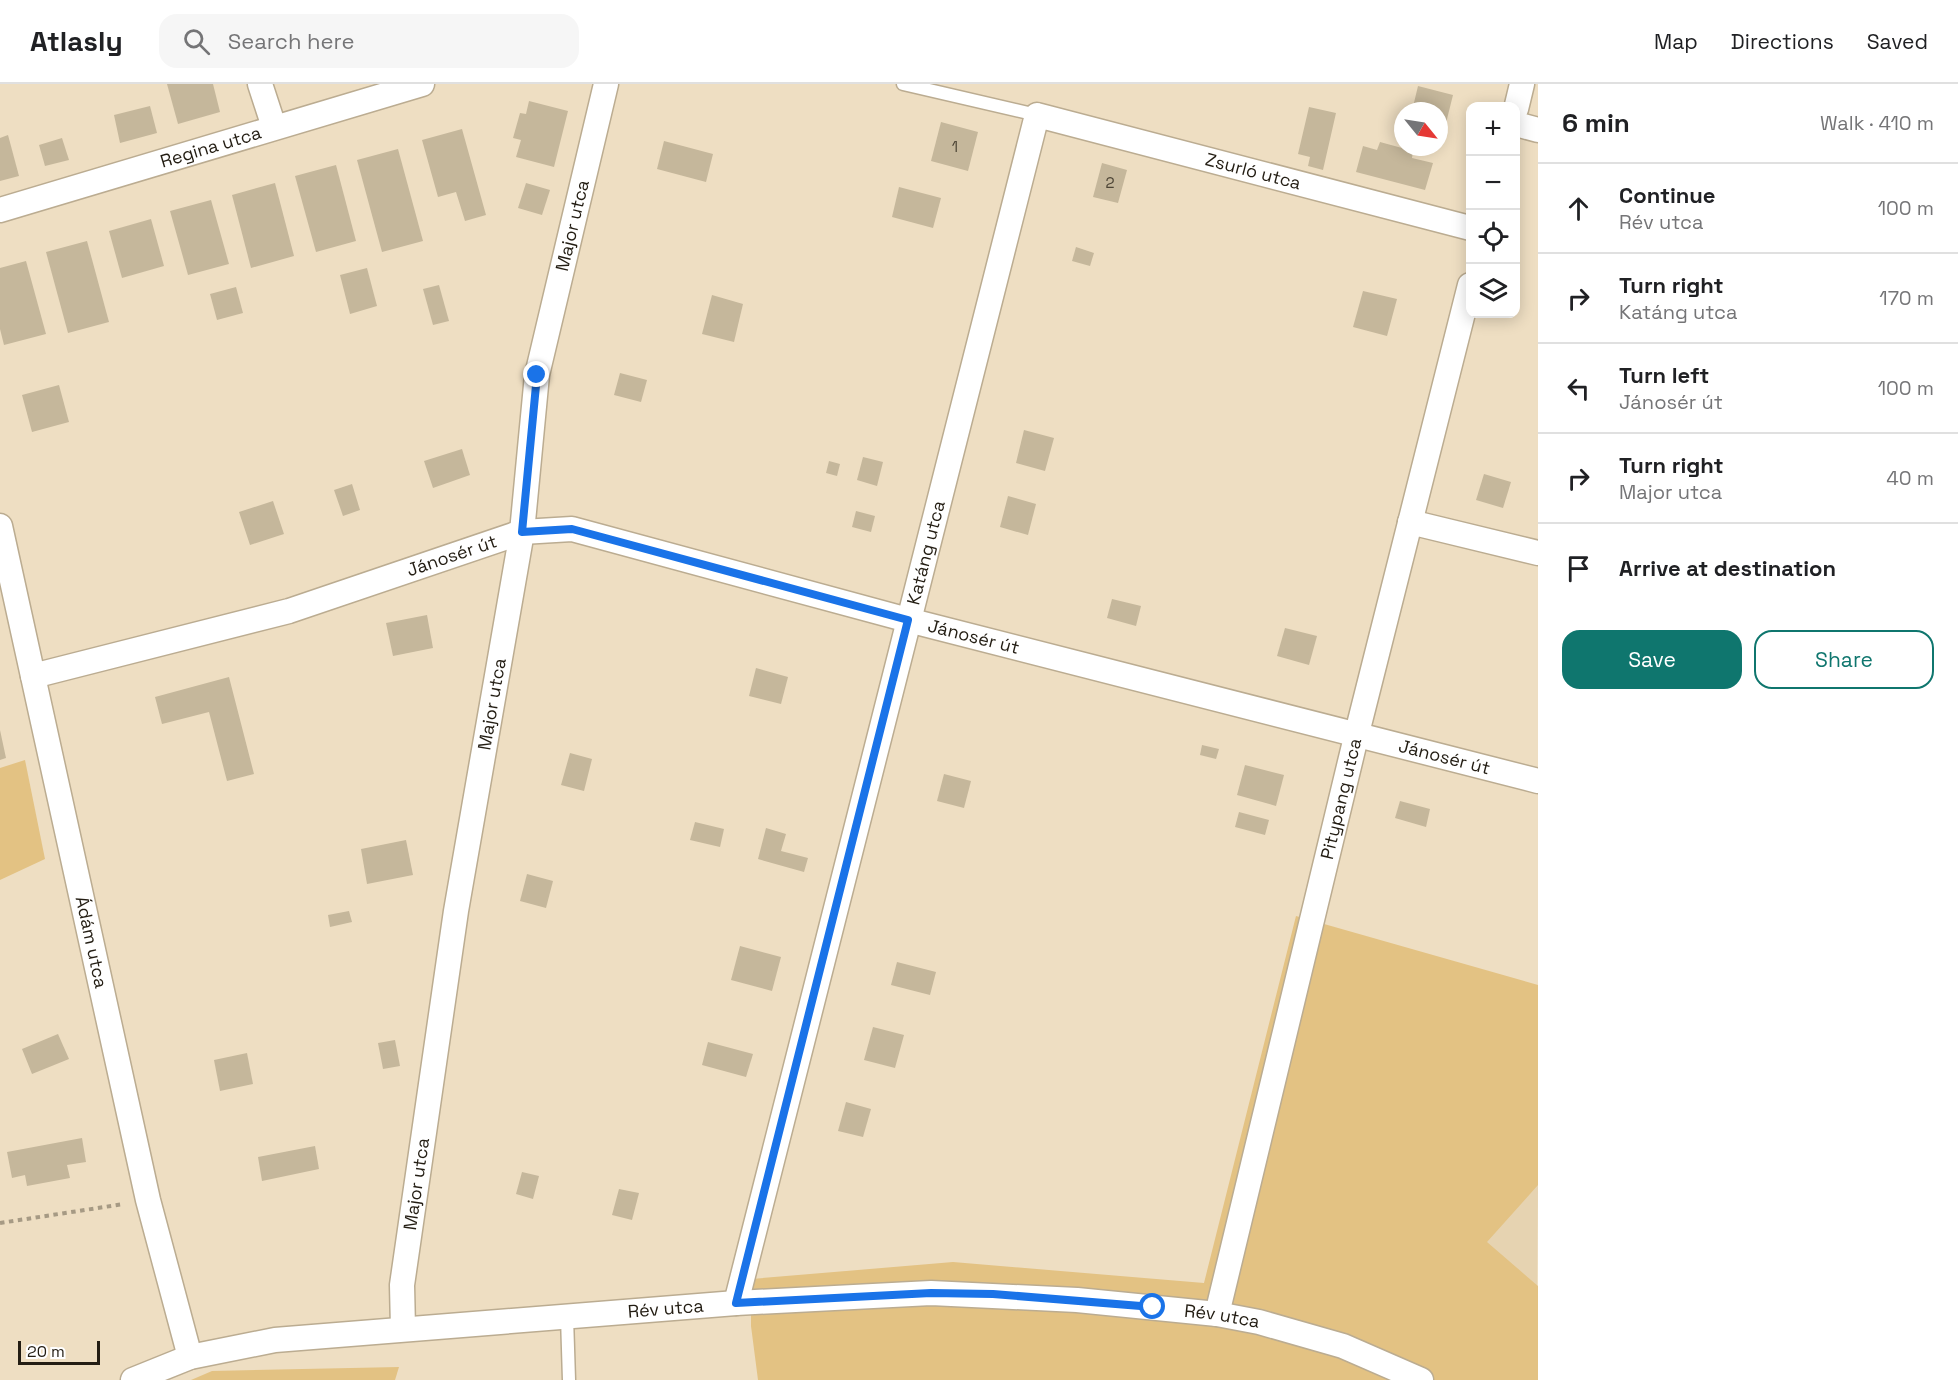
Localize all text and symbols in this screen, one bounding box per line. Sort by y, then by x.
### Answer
search box [159,14,579,68]
text: Atlasly [30,23,123,59]
icon: search [180,25,213,58]
text: Search here [228,27,354,55]
text: Map [1654,28,1698,55]
text: Directions [1731,28,1834,55]
text: Saved [1867,28,1928,55]
north arrow [1394,102,1448,156]
map controls [1466,102,1520,318]
button: + [1466,102,1520,156]
text: 6 min [1562,106,1630,140]
text: Walk · 410 m [1820,110,1934,136]
street label: Regina utca [157,121,264,173]
house number: 1 [952,137,958,156]
street label: Zsurló utca [1203,147,1304,194]
button: − [1466,156,1520,210]
house number: 2 [1105,173,1115,192]
street label: Major utca [550,177,594,273]
text: Continue [1619,181,1715,209]
icon: ahead [1562,192,1595,225]
text: 100 m [1878,195,1934,221]
text: Rév utca [1619,209,1704,235]
button: locate [1466,210,1520,264]
button: layers [1466,264,1520,318]
text: Turn right [1619,271,1724,299]
icon: right [1562,282,1595,315]
text: 170 m [1879,285,1934,311]
text: Katáng utca [1619,299,1738,325]
route end [523,361,549,387]
text: Turn left [1619,361,1709,389]
icon: left [1562,372,1595,405]
text: 100 m [1878,375,1934,401]
text: Jánosér út [1619,389,1723,415]
text: Turn right [1619,451,1724,479]
icon: right [1562,462,1595,495]
text: 40 m [1886,465,1934,491]
text: Major utca [1619,479,1722,505]
street label: Katáng utca [901,498,950,607]
street label: Jánosér út [404,529,500,581]
icon: arrive [1562,552,1595,585]
text: Arrive at destination [1619,554,1836,582]
street label: Jánosér út [925,614,1022,659]
button: Save [1562,630,1742,689]
button: Share [1754,630,1934,689]
street label: Major utca [472,656,511,752]
street label: Jánosér út [1396,734,1493,779]
street label: Pitypang utca [1315,736,1366,862]
street label: Ádám utca [71,894,113,990]
street label: Major utca [398,1136,434,1232]
route start [1139,1293,1165,1319]
street label: Rév utca [627,1294,704,1323]
street label: Rév utca [1183,1299,1262,1333]
scale bar [18,1338,100,1366]
text: 20 m [27,1341,65,1362]

